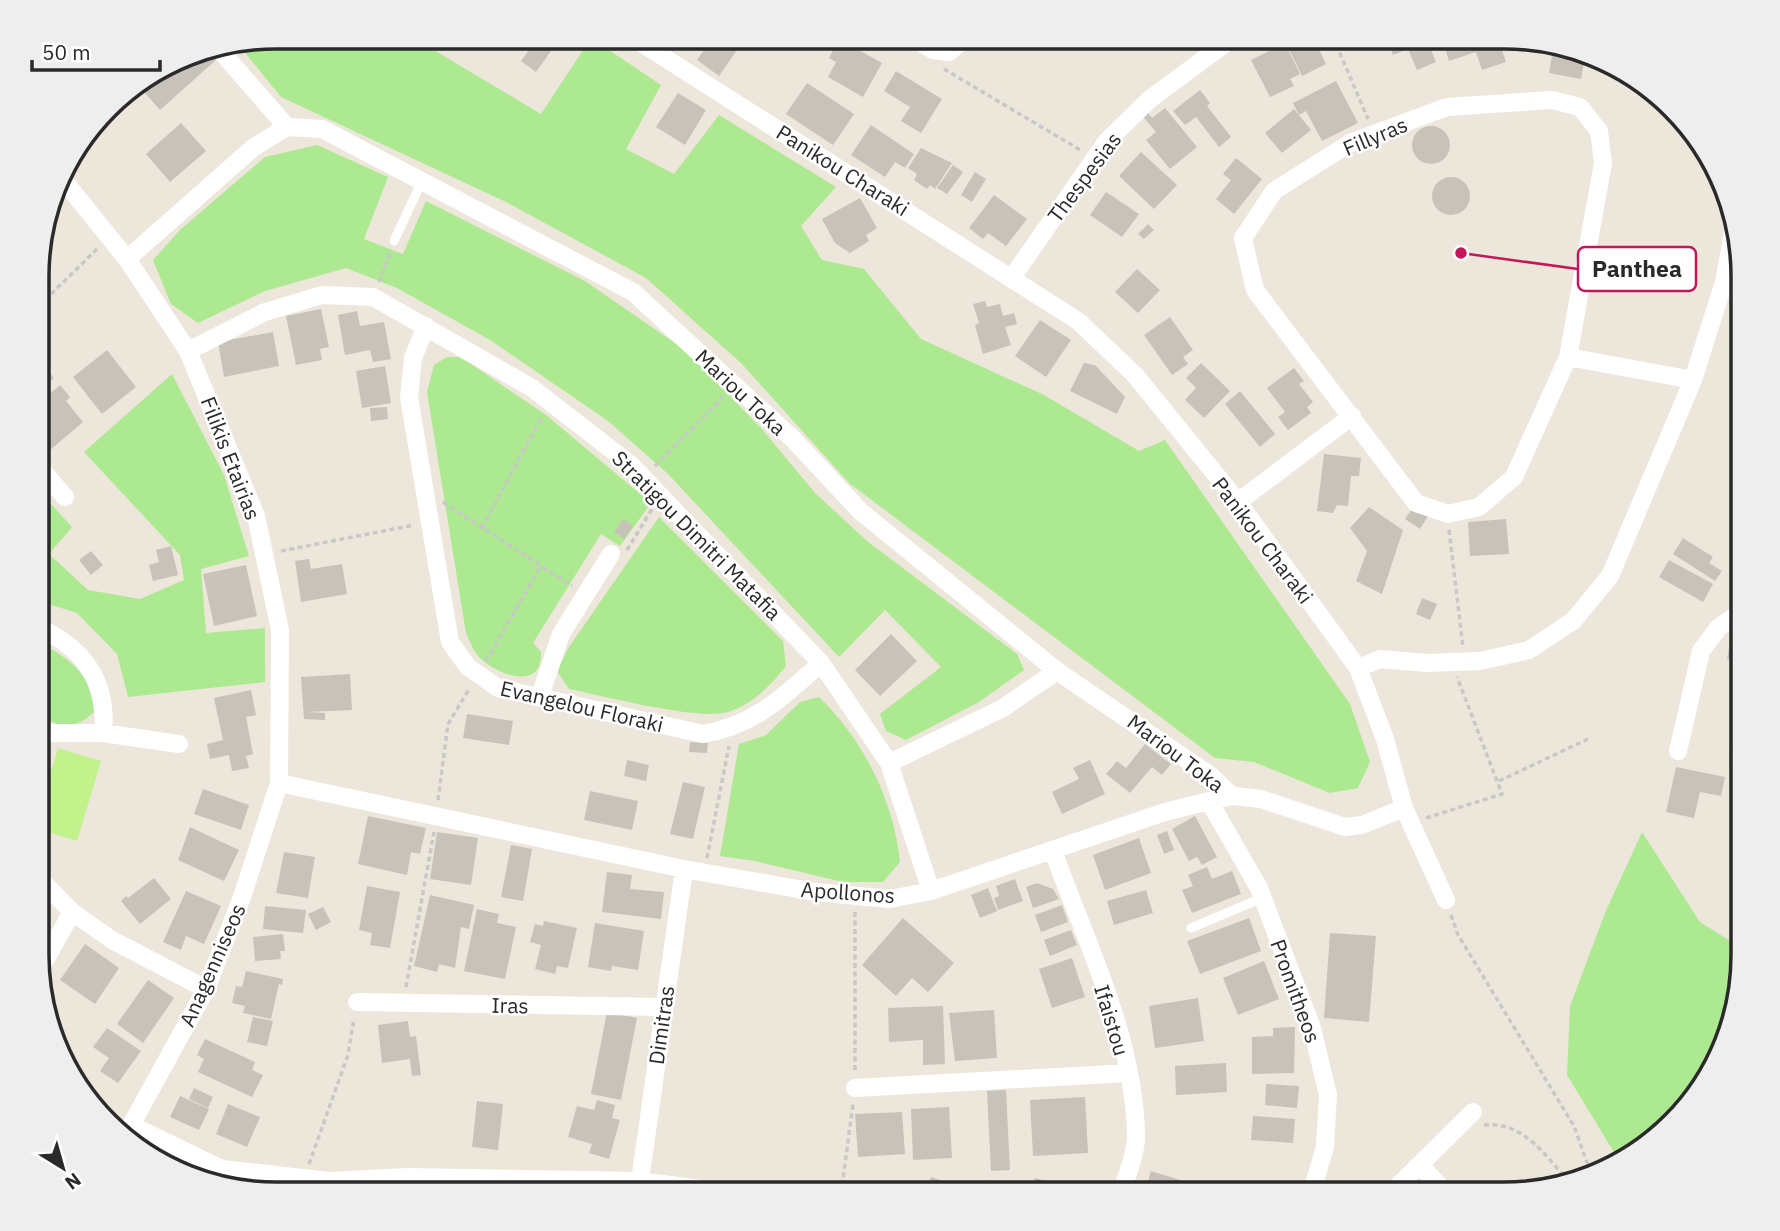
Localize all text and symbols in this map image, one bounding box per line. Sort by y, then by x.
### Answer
scale bar [32,28,159,72]
text: 50 m [42,38,91,66]
street label: Fillyras [1338,110,1412,162]
street label: Panikou Charaki [771,118,915,222]
street label: Thespesias [1041,126,1127,228]
callout: Panthea [1578,247,1696,291]
text: Panthea [1592,253,1682,283]
street label: Mariou Toka [690,343,792,441]
street label: Filikis Etairias [195,392,267,524]
street label: Stratigou Dimitri Matafia [606,444,788,626]
street label: Panikou Charaki [1206,471,1320,609]
street label: Evangelou Floraki [498,674,666,738]
street label: Mariou Toka [1122,707,1230,799]
street label: Apollonos [800,875,896,909]
street label: Anagenniseos [172,899,252,1031]
street label: Promitheos [1264,935,1328,1047]
street label: Ifaistou [1088,981,1136,1059]
street label: Dimitras [642,984,680,1066]
street label: Iras [491,991,529,1019]
north arrow [28,1133,98,1203]
text: N [61,1168,86,1195]

